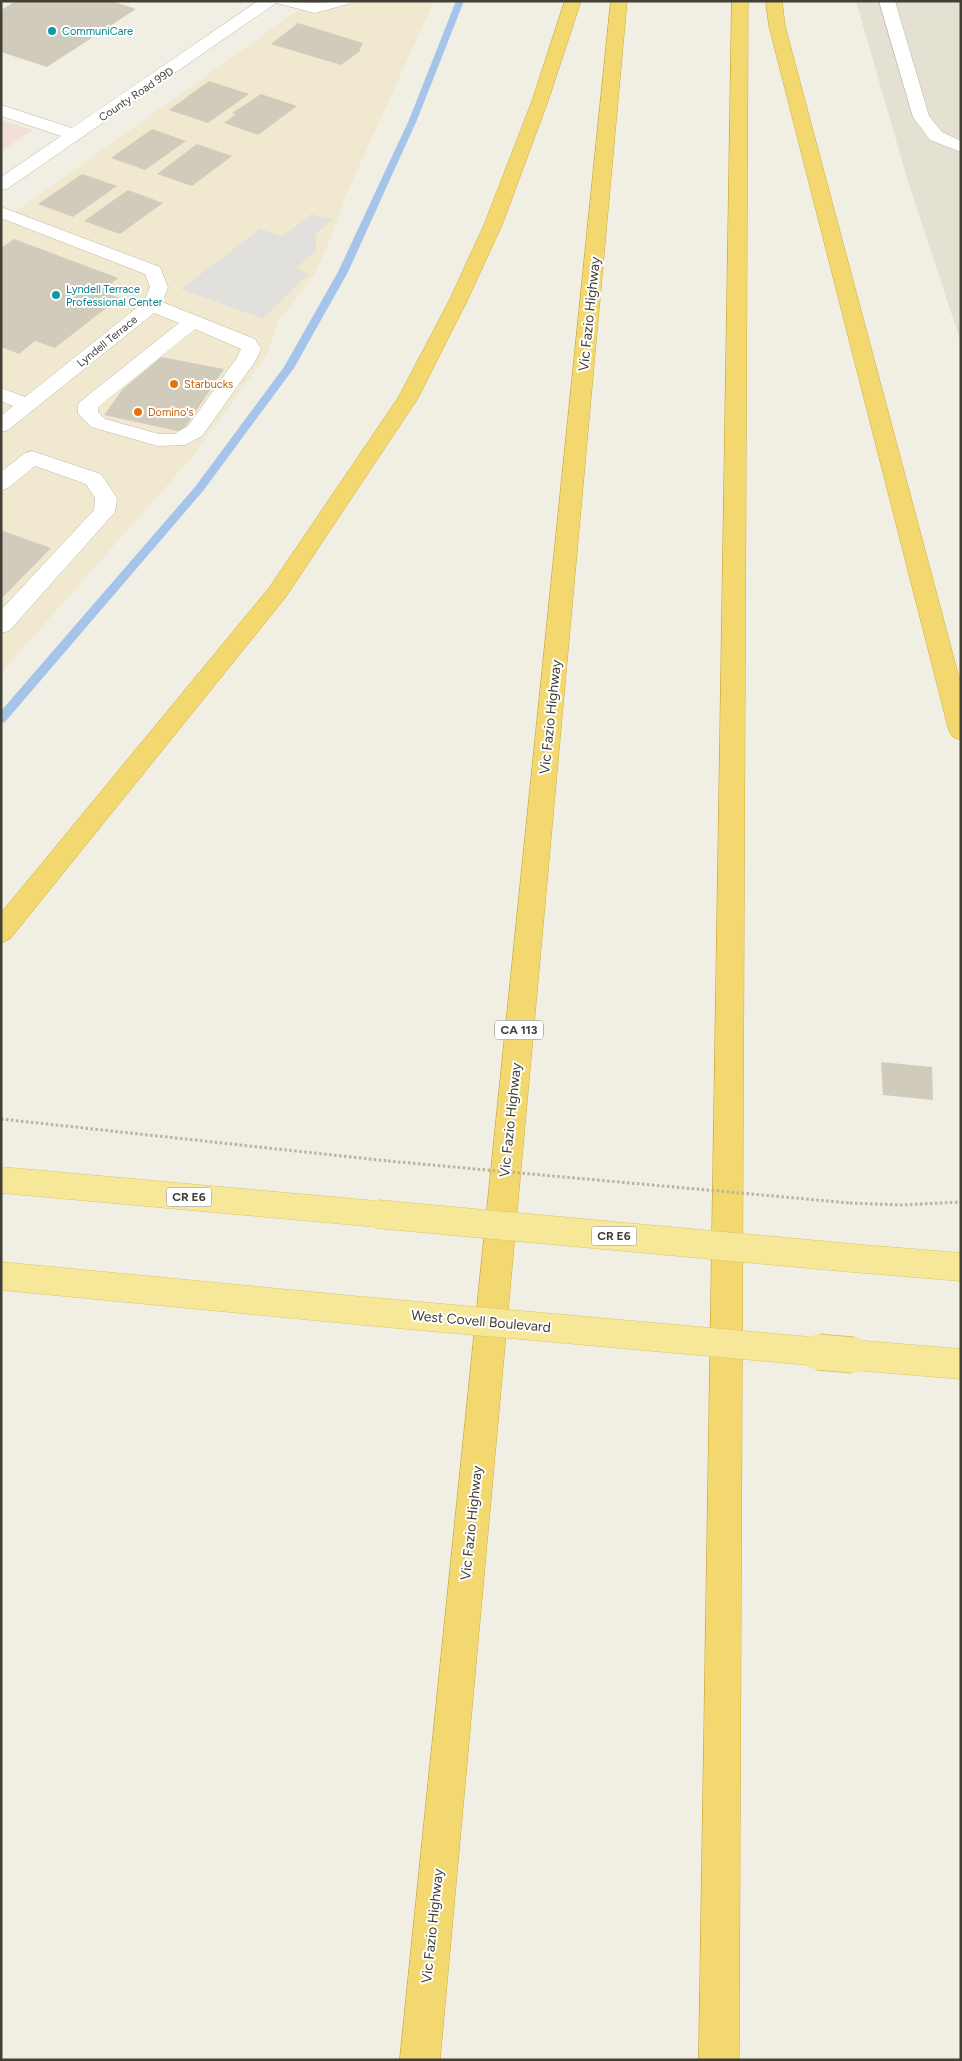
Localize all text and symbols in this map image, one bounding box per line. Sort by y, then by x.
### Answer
marker: CommuniCare [46,25,58,37]
place label: CommuniCare [62,25,133,38]
street label: County Road 99D [96,64,176,124]
street label: Vic Fazio Highway [575,255,604,372]
place label: Lyndell Terrace Professional Center [66,283,163,309]
marker: Lyndell Terrace Professional Center [50,289,62,301]
street label: Lyndell Terrace [74,313,140,370]
marker: Starbucks [168,378,180,390]
place label: Starbucks [184,378,233,391]
marker: Domino's [132,406,144,418]
place label: Domino's [148,406,194,419]
street label: Vic Fazio Highway [536,658,565,775]
road number: CA 113 [495,1020,543,1040]
street label: Vic Fazio Highway [496,1061,525,1178]
road number: CR E6 [166,1188,212,1206]
road number: CR E6 [592,1226,636,1246]
street label: West Covell Boulevard [410,1307,552,1336]
street label: Vic Fazio Highway [457,1464,486,1581]
street label: Vic Fazio Highway [418,1867,447,1984]

